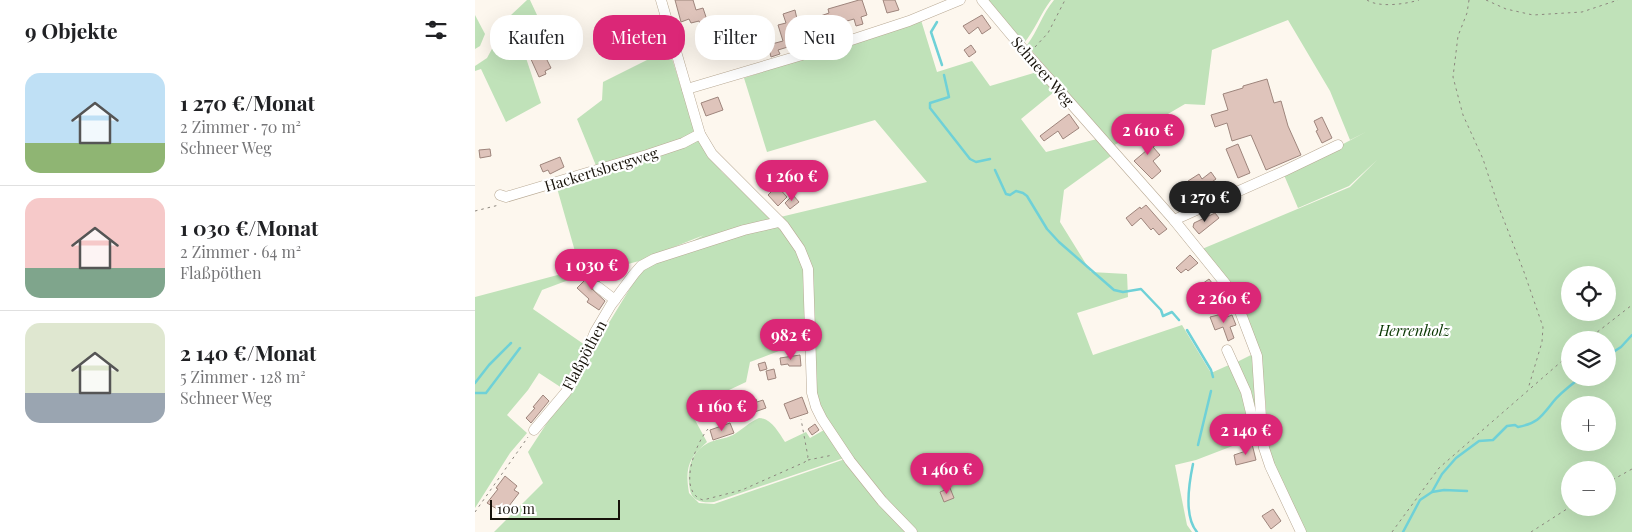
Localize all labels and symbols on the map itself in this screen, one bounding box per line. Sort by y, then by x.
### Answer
street label: Schneer Weg [1007,32,1079,110]
pin: 2 610 € [1102,114,1194,156]
street label: Hackertsbergweg [542,142,660,196]
pin: 1 260 € [746,160,838,202]
pin: 1 270 € [1159,180,1251,223]
pin: 1 030 € [546,248,638,291]
pin: 2 260 € [1178,282,1270,324]
street label: Flaßpöthen [557,316,611,393]
pin: 982 € [756,318,826,361]
park label: Herrenholz [1377,320,1451,340]
pin: 1 160 € [676,390,768,432]
pin: 2 140 € [1200,414,1292,456]
pin: 1 460 € [901,452,993,495]
scale bar [490,497,620,520]

